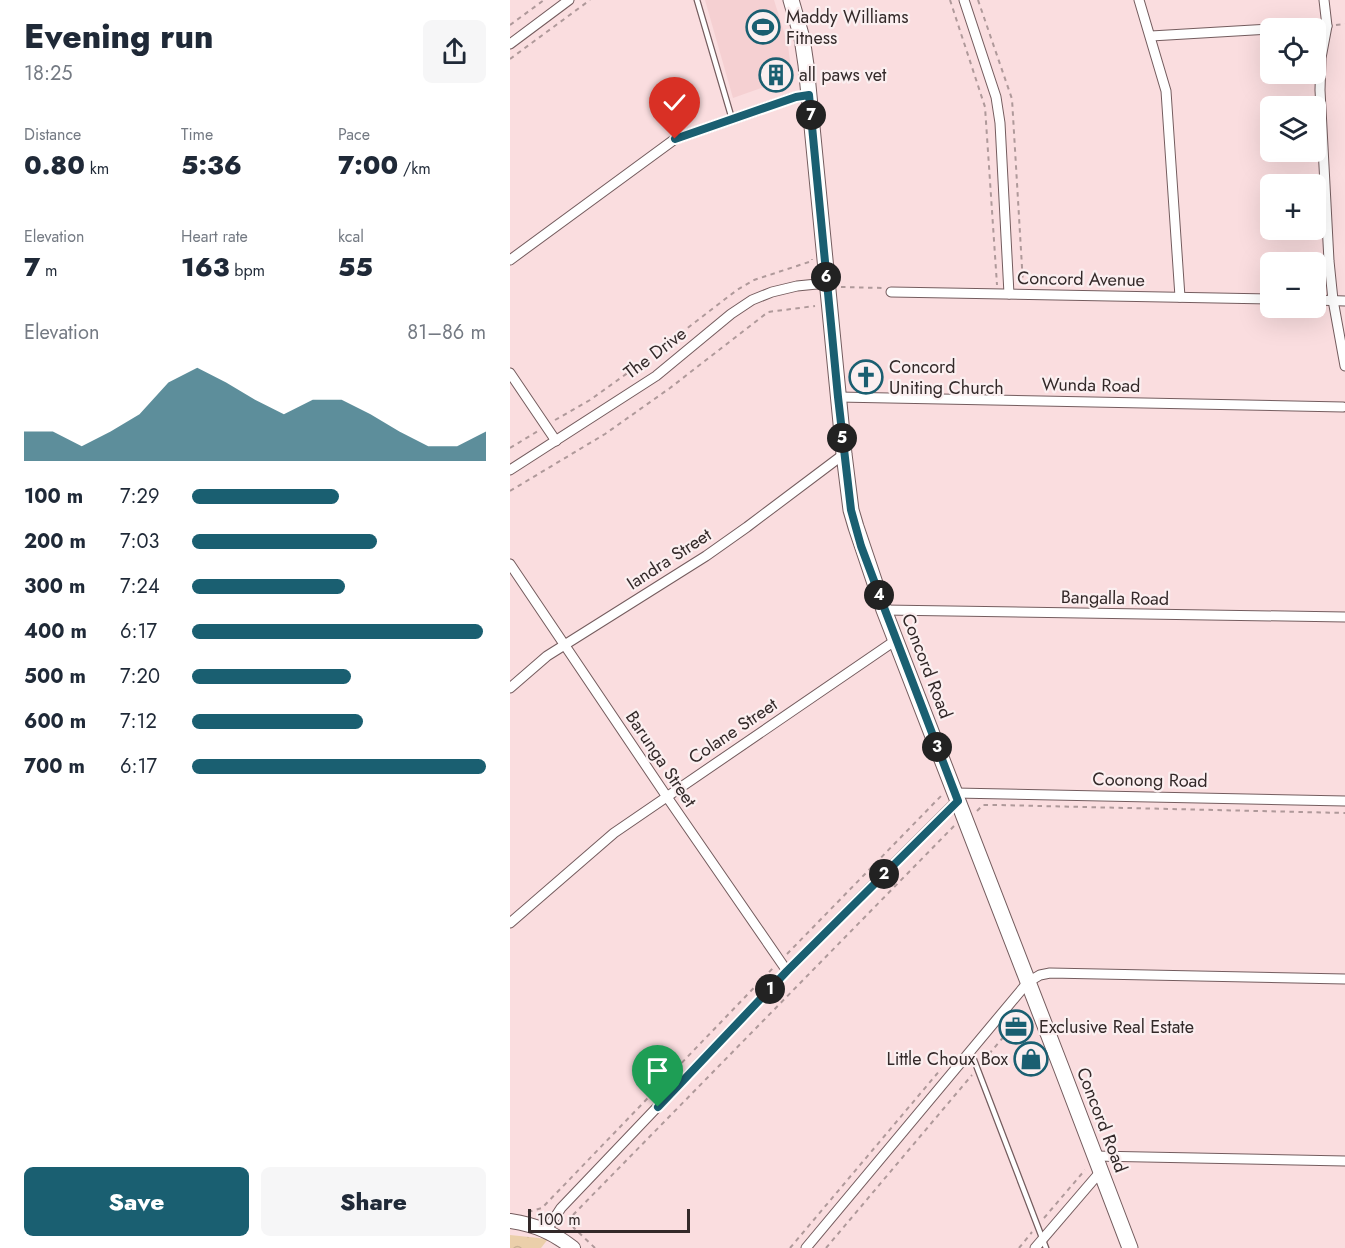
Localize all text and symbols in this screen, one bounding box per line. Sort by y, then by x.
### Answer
place label: Maddy Williams Fitness [786,4,909,51]
sports icon: Maddy Williams Fitness [745,9,781,45]
text: Evening run [24,13,214,60]
map controls [1260,18,1326,318]
button: locate [1260,18,1326,84]
button: share [423,20,486,83]
building icon: all paws vet [758,57,794,93]
text: 18:25 [24,59,73,88]
place label: all paws vet [799,62,887,88]
pin [649,77,700,139]
icon: check [658,86,691,119]
button: layers [1260,96,1326,162]
pin: 7 [796,100,826,130]
text: 7 [806,103,816,126]
text: Distance [24,123,81,146]
text: Time [181,123,213,146]
text: Pace [338,123,370,146]
text: 0.80 [24,146,85,184]
text: 5:36 [181,146,242,184]
text: 7:00 [338,146,398,184]
text: km [85,157,109,180]
text: /km [398,157,431,180]
button: + [1260,174,1326,240]
text: Elevation [24,225,84,248]
text: Heart rate [181,225,248,248]
text: kcal [338,225,364,248]
text: 7 [24,248,40,286]
text: 163 [181,248,230,286]
text: 55 [338,248,373,286]
button: − [1260,252,1326,318]
text: m [40,259,58,282]
text: bpm [230,259,265,282]
pin: 6 [811,262,841,292]
text: 6 [821,265,831,288]
street label: Concord Avenue [1017,265,1145,293]
text: Elevation [24,318,99,347]
text: 81–86 m [407,318,486,347]
street label: The Drive [618,321,692,385]
place label: Concord Uniting Church [889,354,1004,401]
church icon: Concord Uniting Church [848,359,884,395]
street label: Wunda Road [1041,371,1141,399]
pin: 5 [827,423,857,453]
text: 5 [837,426,847,449]
text: 100 m [24,482,83,511]
text: 7:29 [120,482,159,511]
street label: Iandra Street [622,522,717,596]
text: 200 m [24,527,86,556]
text: 7:03 [120,527,159,556]
text: 300 m [24,572,85,601]
text: 7:24 [120,572,160,601]
pin: 4 [864,580,894,610]
text: 4 [873,583,885,606]
street label: Bangalla Road [1061,584,1169,612]
street label: Concord Road [895,610,959,722]
text: 400 m [24,617,87,646]
text: 6:17 [120,617,157,646]
text: 500 m [24,662,86,691]
text: 7:20 [120,662,160,691]
street label: Colane Street [683,691,783,770]
street label: Barunga Street [619,706,703,813]
text: 600 m [24,707,86,736]
text: 7:12 [120,707,157,736]
pin: 3 [922,732,952,762]
text: 3 [932,735,942,758]
text: 700 m [24,752,85,781]
text: 6:17 [120,752,157,781]
street label: Coonong Road [1092,766,1208,794]
pin: 2 [869,859,899,889]
text: 2 [879,862,889,885]
pin: 1 [755,974,785,1004]
text: 1 [766,977,774,1000]
office icon: Exclusive Real Estate [998,1009,1034,1045]
place label: Exclusive Real Estate [1039,1014,1194,1040]
shop icon: Little Choux Box [1013,1041,1049,1077]
pin [632,1045,683,1107]
place label: Little Choux Box [887,1046,1008,1072]
icon: arrive [641,1054,674,1087]
street label: Concord Road [1070,1064,1134,1176]
button: Save [24,1167,249,1236]
button: Share [261,1167,486,1236]
scale bar [528,1206,690,1234]
text: 100 m [537,1208,581,1231]

